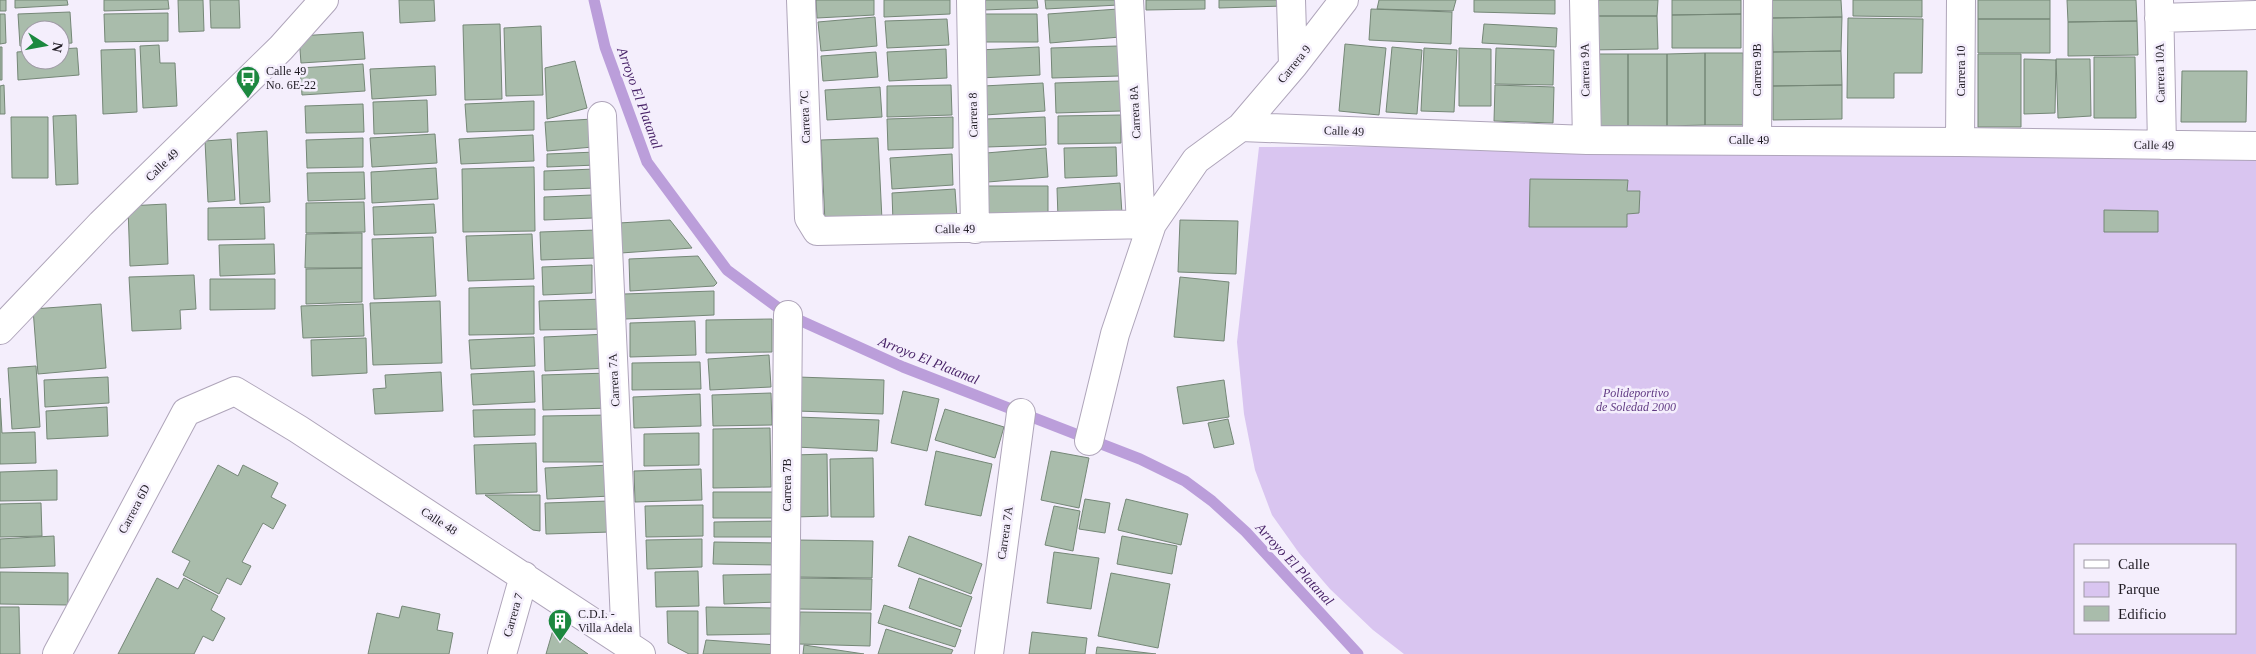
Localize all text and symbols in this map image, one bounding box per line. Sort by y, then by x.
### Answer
north arrow [20,20,70,70]
text: N [49,41,66,54]
street label: Carrera 9 [1274,42,1314,86]
street label: Carrera 9A [1578,43,1592,97]
street label: Carrera 10A [2152,43,2168,103]
water label: Arroyo El Platanal [614,44,665,151]
street label: Carrera 9B [1750,44,1764,96]
street label: Carrera 10 [1954,46,1968,96]
place label: Calle 49 No. 6E-22 [266,64,316,92]
bus stop icon: Calle 49 No. 6E-22 [235,65,261,99]
street label: Carrera 8A [1127,85,1143,139]
street label: Carrera 7C [797,90,813,144]
street label: Carrera 8 [966,92,980,138]
street label: Calle 49 [1324,123,1364,139]
street label: Calle 49 [1729,133,1769,147]
street label: Calle 49 [2134,138,2174,152]
street label: Calle 49 [143,146,181,184]
street label: Calle 49 [935,222,975,236]
water label: Arroyo El Platanal [876,333,981,387]
street label: Carrera 7A [606,353,622,407]
park label: Polideportivo de Soledad 2000 [1596,386,1676,414]
street label: Carrera 7B [780,459,794,511]
street label: Carrera 6D [115,482,153,536]
street label: Calle 48 [418,504,460,538]
street label: Carrera 7A [994,505,1016,561]
water label: Arroyo El Platanal [1252,519,1337,609]
legend [2074,544,2236,634]
text: Calle [2118,556,2150,572]
text: Parque [2118,581,2160,597]
street label: Carrera 7 [500,591,526,639]
text: Edificio [2118,606,2166,622]
place label: C.D.I. - Villa Adela [578,607,633,635]
building icon: C.D.I. - Villa Adela [547,608,573,642]

